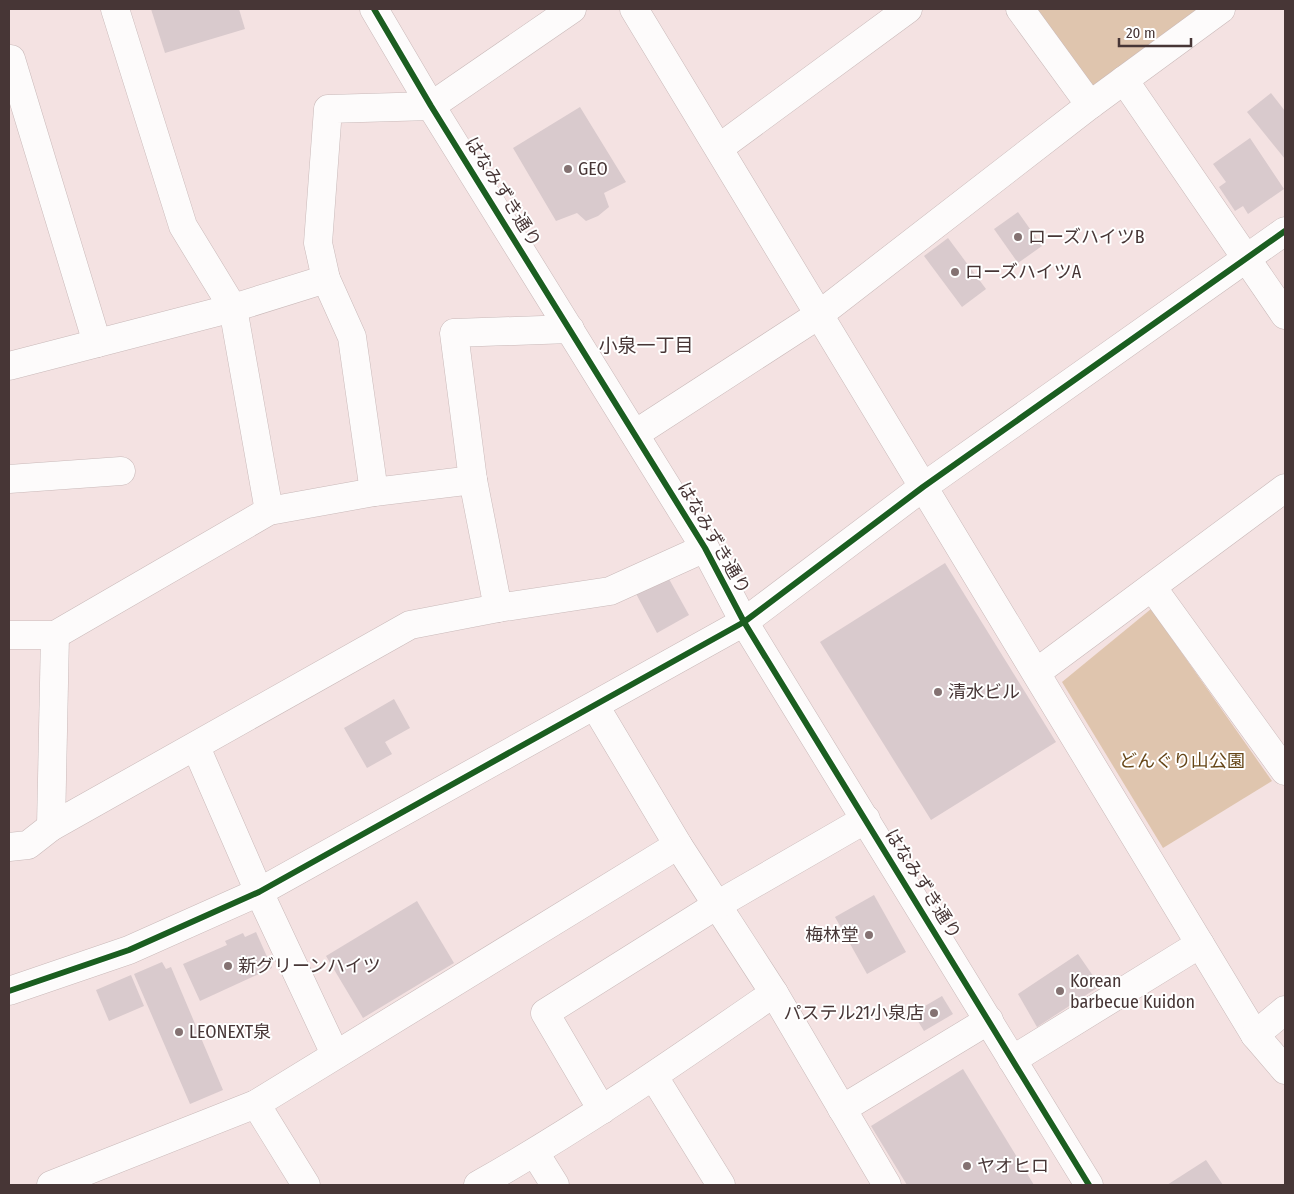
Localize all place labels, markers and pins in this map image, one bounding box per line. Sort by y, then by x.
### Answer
place label: GEO [578,158,608,180]
marker: GEO [562,163,574,175]
place label: ローズハイツB [1028,226,1145,248]
marker: ローズハイツB [1012,231,1024,243]
place label: ローズハイツA [965,261,1082,283]
marker: ローズハイツA [949,266,961,278]
place label: 清水ビル [948,681,1020,703]
marker: 清水ビル [932,686,944,698]
place label: 梅林堂 [805,924,859,946]
marker: 梅林堂 [863,929,875,941]
place label: 新グリーンハイツ [238,955,381,977]
marker: 新グリーンハイツ [222,960,234,972]
place label: Korean barbecue Kuidon [1070,970,1195,1013]
marker: Korean barbecue Kuidon [1054,985,1066,997]
place label: パステル21小泉店 [783,1002,924,1024]
marker: パステル21小泉店 [928,1007,940,1019]
place label: LEONEXT泉 [189,1021,271,1043]
marker: LEONEXT泉 [173,1026,185,1038]
place label: ヤオヒロ [977,1155,1049,1177]
marker: ヤオヒロ [961,1160,973,1172]

